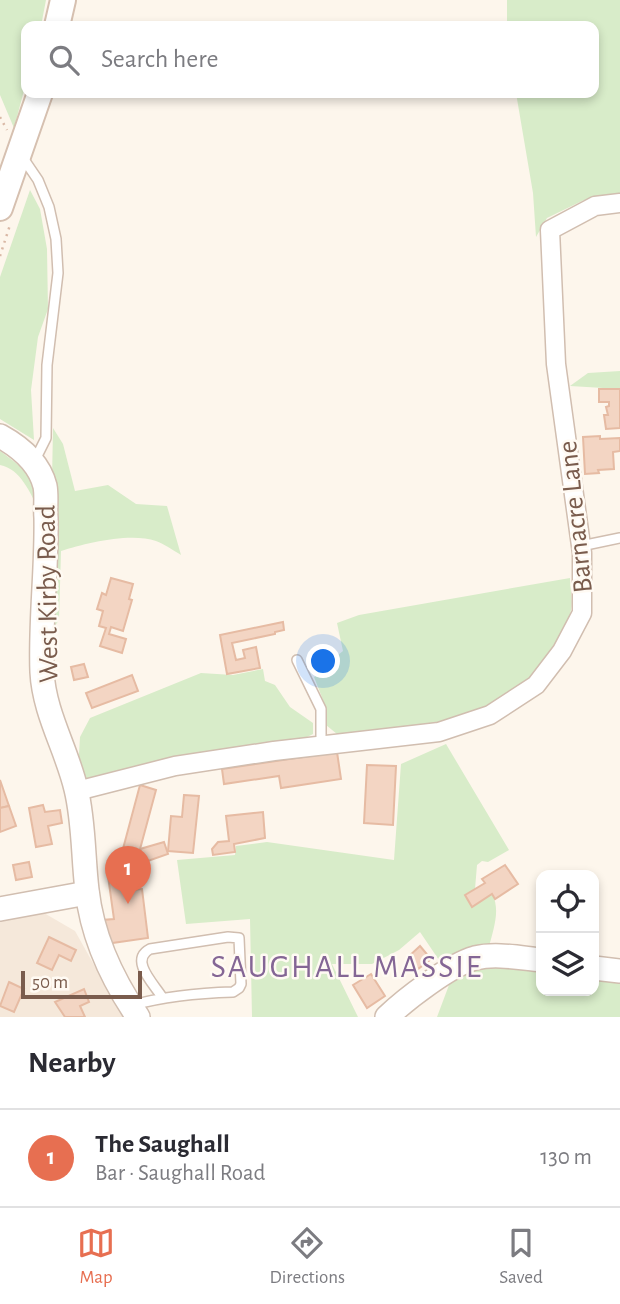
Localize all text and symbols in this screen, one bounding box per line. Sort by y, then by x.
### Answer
search box [21,21,599,98]
icon: search [45,41,83,79]
text: Search here [101,46,219,72]
street label: Barnacre Lane [554,439,598,594]
street label: West Kirby Road [32,505,64,683]
your location [306,644,340,678]
pin: 1 [105,846,151,904]
map controls [536,870,599,996]
button: locate [536,870,599,933]
button: layers [536,933,599,996]
district label: SAUGHALL MASSIE [211,951,483,983]
scale bar [21,968,142,1000]
text: 50 m [32,973,68,992]
text: Nearby [28,1048,116,1078]
text: The Saughall [95,1131,230,1157]
text: 1 [47,1146,55,1169]
text: 130 m [540,1146,592,1169]
text: Bar · Saughall Road [95,1162,265,1185]
tab: Map [77,1224,115,1289]
tab: Directions [269,1224,345,1289]
tab: Saved [499,1224,543,1289]

